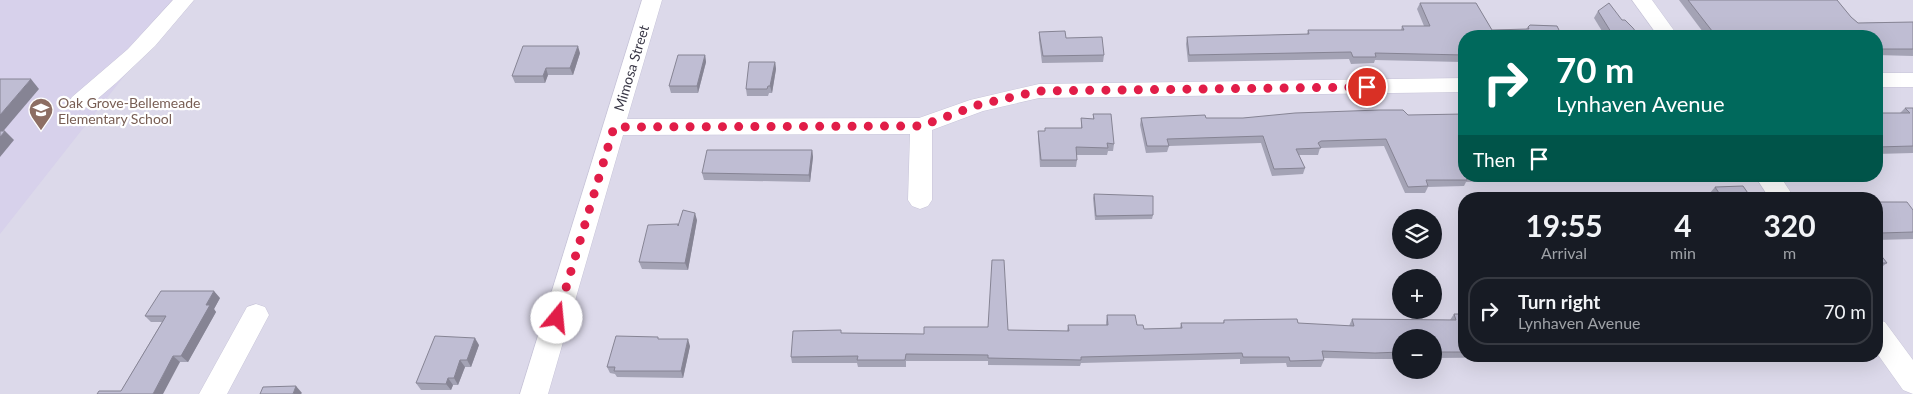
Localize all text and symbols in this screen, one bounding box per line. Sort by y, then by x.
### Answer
street label: Mimosa Street [610,23,652,113]
text: 70 m [1556,48,1634,90]
icon: right [1473,50,1538,115]
pin [1346,66,1388,108]
icon: arrive [1353,73,1381,101]
text: Lynhaven Avenue [1556,90,1725,117]
place label: Oak Grove-Bellemeade Elementary School [58,94,200,127]
school or university icon: Oak Grove-Bellemeade Elementary School [28,97,54,131]
icon: arrive [1525,145,1553,173]
text: Then [1473,148,1515,171]
text: 19:55 [1525,207,1603,243]
text: 4 [1674,207,1692,243]
text: 320 [1763,207,1816,243]
map controls [1392,209,1442,379]
button: layers [1392,209,1442,259]
text: Arrival [1541,243,1587,262]
text: min [1670,243,1696,262]
text: m [1783,243,1796,262]
button: + [1392,269,1442,319]
text: Turn right [1518,290,1600,313]
position arrow [530,291,582,343]
icon: right [1475,297,1503,325]
text: 70 m [1823,300,1866,323]
text: Lynhaven Avenue [1518,313,1641,332]
button: − [1392,329,1442,379]

